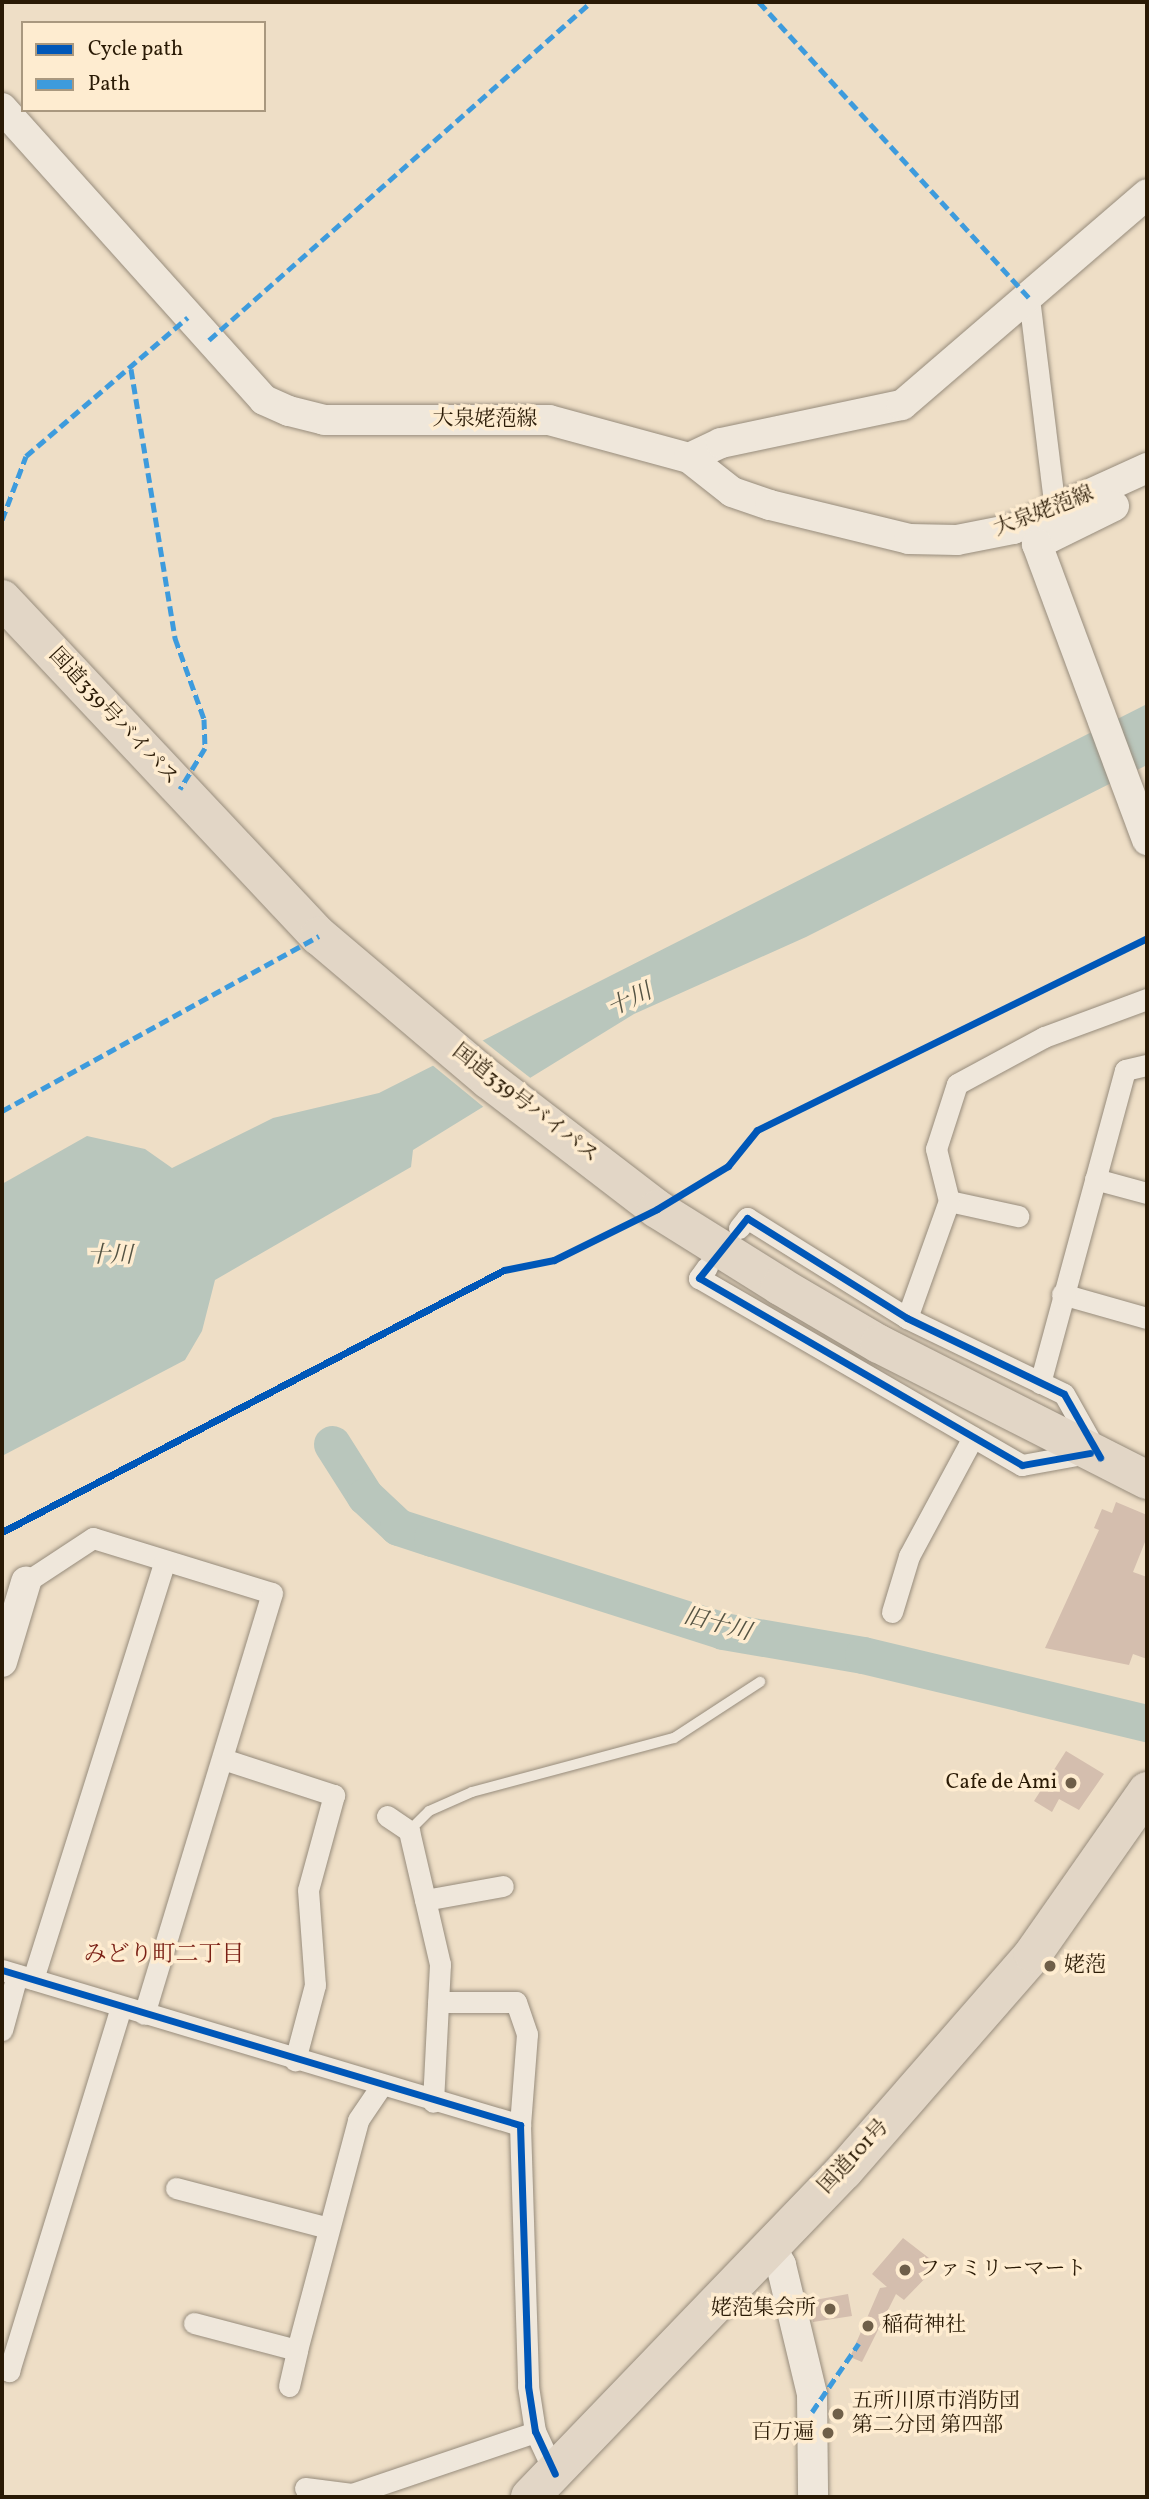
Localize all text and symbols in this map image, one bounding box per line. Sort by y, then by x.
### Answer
legend [21,21,266,112]
text: Cycle path [88,35,183,64]
text: Path [88,70,130,99]
street label: 大泉姥萢線 [433,407,537,433]
street label: 大泉姥萢線 [990,481,1098,543]
street label: 国道339号バイパス [43,643,183,791]
water label: 十川 [603,979,657,1023]
street label: 国道339号バイパス [447,1039,603,1169]
water label: 十川 [87,1242,133,1270]
water label: 旧十川 [680,1603,754,1647]
place label: Cafe de Ami [946,1770,1057,1796]
marker: Cafe de Ami [1063,1775,1079,1791]
district label: みどり町二丁目 [84,1941,244,1969]
place label: 姥萢 [1064,1953,1106,1979]
marker: 姥萢 [1042,1958,1058,1974]
street label: 国道101号 [813,2115,895,2199]
place label: ファミリーマート [919,2257,1087,2283]
marker: ファミリーマート [897,2262,913,2278]
place label: 姥萢集会所 [711,2296,816,2322]
marker: 姥萢集会所 [822,2301,838,2317]
place label: 稲荷神社 [882,2313,966,2339]
marker: 稲荷神社 [860,2318,876,2334]
place label: 五所川原市消防団 第二分団 第四部 [852,2389,1020,2439]
marker: 五所川原市消防団 第二分団 第四部 [830,2406,846,2422]
place label: 百万遍 [751,2420,814,2446]
marker: 百万遍 [820,2425,836,2441]

